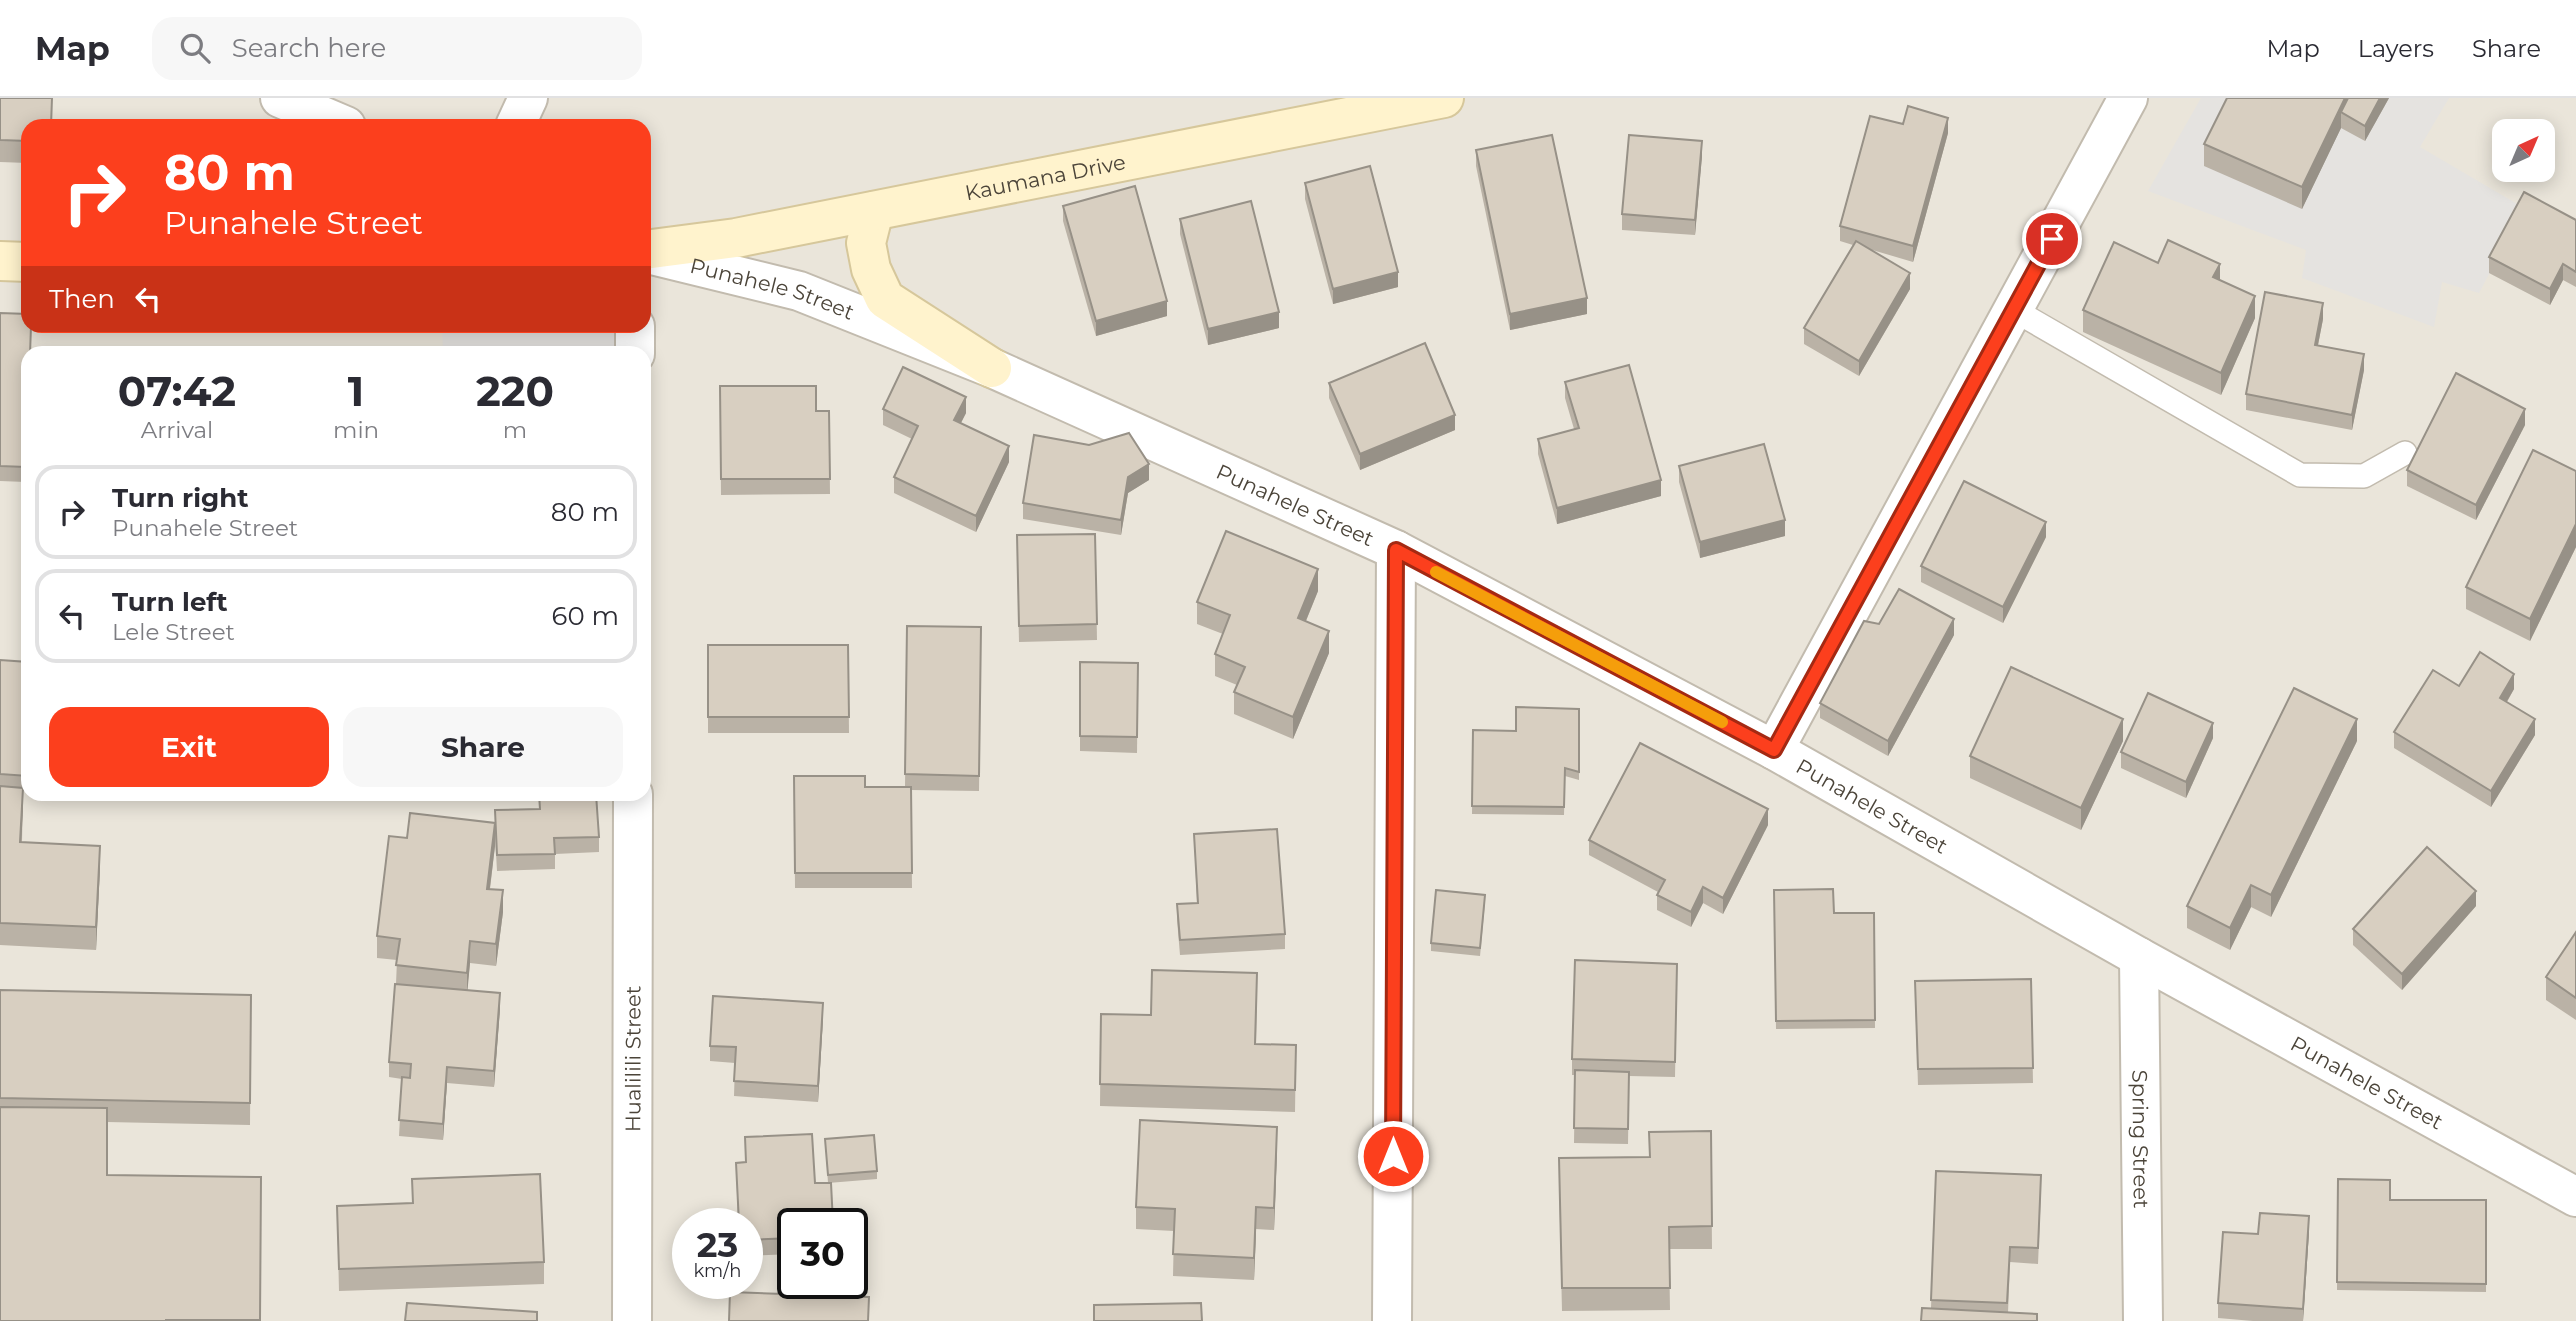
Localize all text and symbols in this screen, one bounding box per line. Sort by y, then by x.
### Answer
search box [152,17,642,80]
text: Map [35,28,110,68]
icon: search [176,29,214,67]
text: Search here [232,32,386,64]
text: Map [2266,34,2320,63]
text: Layers [2358,34,2434,63]
text: Share [2472,34,2541,63]
north arrow [2492,119,2555,182]
map controls [2492,119,2555,182]
text: 80 m [164,143,295,202]
icon: right [49,147,140,238]
street label: Kaumana Drive [963,149,1128,205]
text: Punahele Street [164,203,423,242]
pin [2022,209,2082,269]
icon: arrive [2033,220,2071,258]
street label: Punahele Street [688,252,858,324]
icon: left [129,280,167,318]
text: Then [49,283,115,315]
text: 07:42 [118,365,236,417]
text: 1 [348,365,364,417]
text: 220 [476,365,554,417]
text: Arrival [141,416,213,444]
text: min [333,416,379,444]
text: m [503,416,527,444]
street label: Punahele Street [1213,458,1378,551]
text: Turn right [112,482,248,514]
icon: right [53,493,91,531]
text: 80 m [551,496,619,528]
text: Punahele Street [112,514,298,542]
text: Turn left [112,586,228,618]
icon: left [53,597,91,635]
text: 60 m [552,600,619,632]
text: Lele Street [112,618,235,646]
button: Exit [49,707,329,787]
button: Share [343,707,623,787]
street label: Punahele Street [1792,753,1952,858]
street label: Hualilili Street [620,986,645,1132]
street label: Punahele Street [2287,1030,2448,1134]
street label: Spring Street [2128,1069,2154,1208]
position arrow [1356,1119,1430,1193]
speed limit sign: 30 [777,1208,868,1299]
text: 23 [697,1223,738,1266]
text: km/h [693,1260,742,1282]

